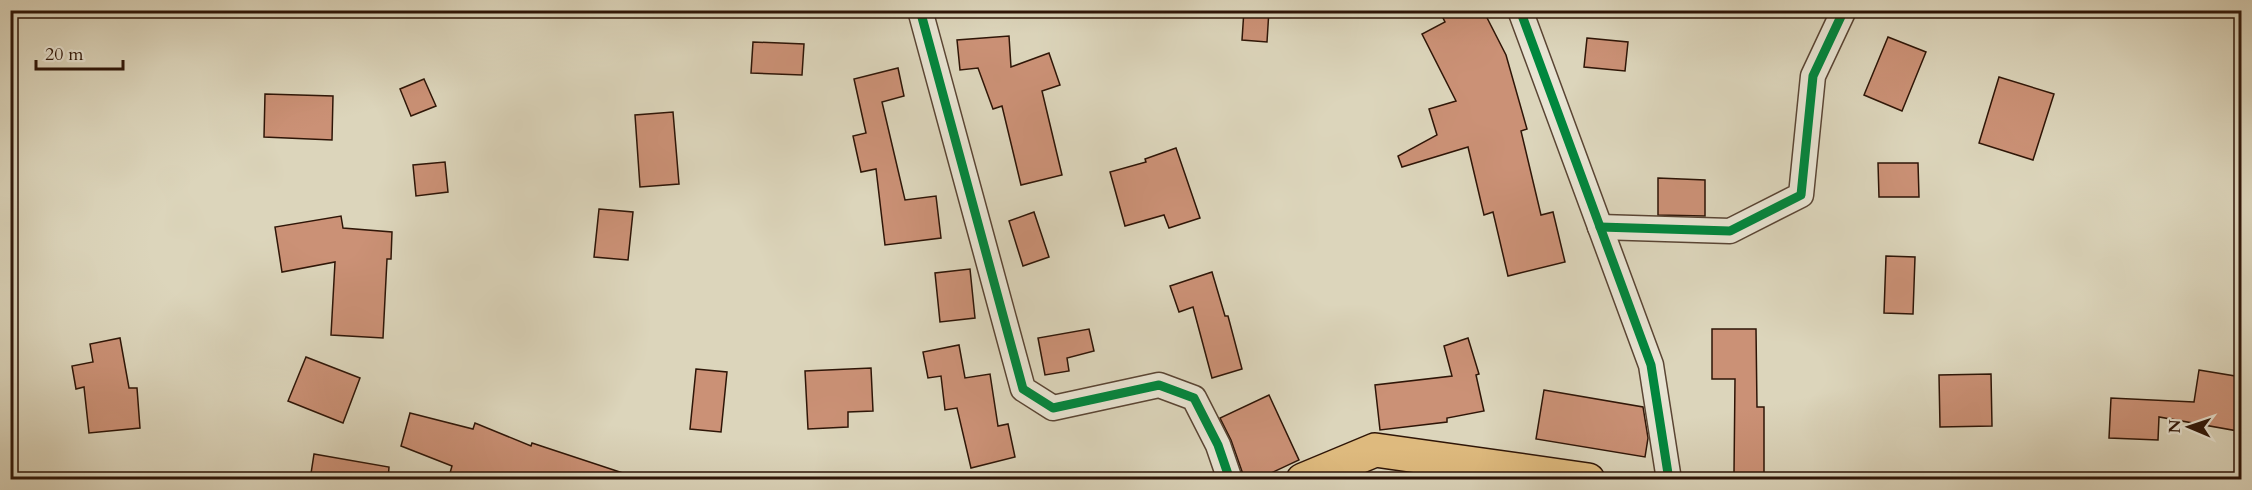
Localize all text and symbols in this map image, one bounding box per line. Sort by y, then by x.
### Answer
scale bar [36,33,123,71]
text: 20 m [45,42,84,67]
north arrow [2159,397,2219,457]
text: N [2164,419,2186,434]

